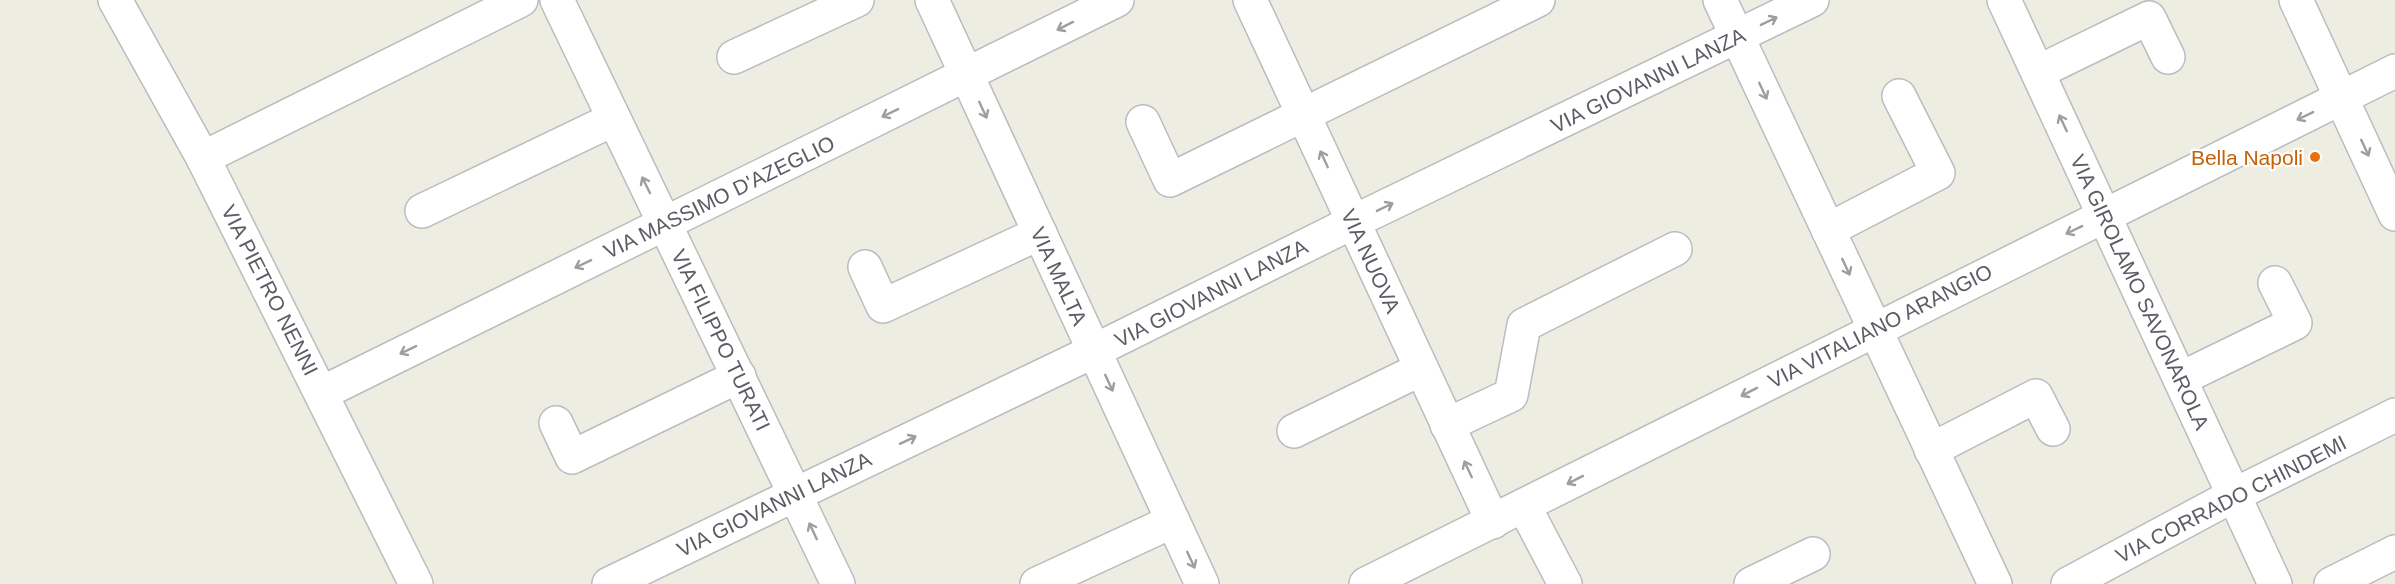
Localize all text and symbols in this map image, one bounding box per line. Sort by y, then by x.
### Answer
one-way arrow [1759,15,1777,27]
one-way arrow [1056,21,1074,33]
street label: VIA GIOVANNI LANZA [1547,23,1749,137]
one-way arrow [1757,81,1769,99]
one-way arrow [978,101,990,119]
one-way arrow [882,108,900,120]
one-way arrow [2297,110,2315,122]
one-way arrow [2056,114,2068,132]
street label: VIA MASSIMO D'AZEGLIO [600,131,838,263]
one-way arrow [2359,139,2371,157]
place label: Bella Napoli [2191,146,2303,169]
marker: Bella Napoli [2308,150,2322,164]
one-way arrow [1317,151,1329,169]
street label: VIA GIROLAMO SAVONAROLA [2066,151,2214,433]
one-way arrow [640,177,652,195]
one-way arrow [1376,200,1394,212]
street label: VIA PIETRO NENNI [217,201,323,379]
street label: VIA NUOVA [1337,206,1405,316]
street label: VIA MALTA [1026,223,1092,329]
one-way arrow [2065,224,2083,236]
street label: VIA GIOVANNI LANZA [1111,234,1311,352]
street label: VIA FILIPPO TURATI [667,246,775,434]
one-way arrow [574,258,592,270]
one-way arrow [1840,258,1852,276]
street label: VIA VITALIANO ARANGIO [1764,259,1996,393]
one-way arrow [400,345,418,357]
one-way arrow [1103,373,1115,391]
one-way arrow [1741,386,1758,398]
street label: VIA CORRADO CHINDEMI [2112,431,2350,567]
one-way arrow [898,433,916,445]
street label: VIA GIOVANNI LANZA [673,447,875,561]
one-way arrow [1461,461,1473,479]
one-way arrow [1566,475,1584,487]
one-way arrow [807,523,818,541]
one-way arrow [1185,550,1197,568]

